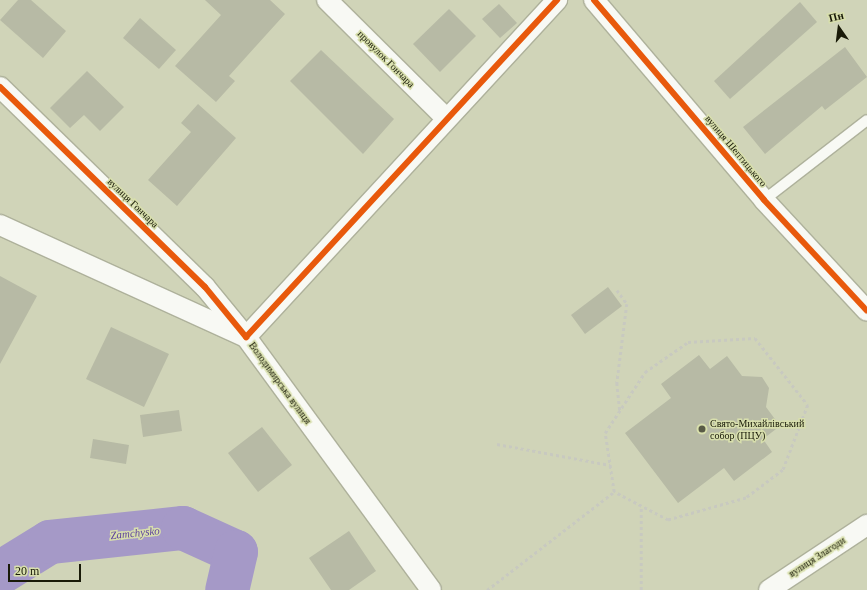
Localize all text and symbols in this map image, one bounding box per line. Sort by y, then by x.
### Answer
north arrow [819,8,859,48]
text: Пн [827,9,845,24]
street label: провулок Гончара [355,28,417,90]
street label: вулиця Шептицького [703,113,769,189]
street label: вулиця Гончара [105,176,161,230]
street label: Володимирська вулиця [246,340,314,426]
place label: Свято-Михайлівський собор (ПЦУ) [710,417,804,440]
marker: Свято-Михайлівський собор (ПЦУ) [697,424,707,434]
water label: Zamchysko [110,524,160,542]
street label: вулиця Злагоди [786,534,848,580]
scale bar [10,556,83,582]
text: 20 m [15,564,39,578]

